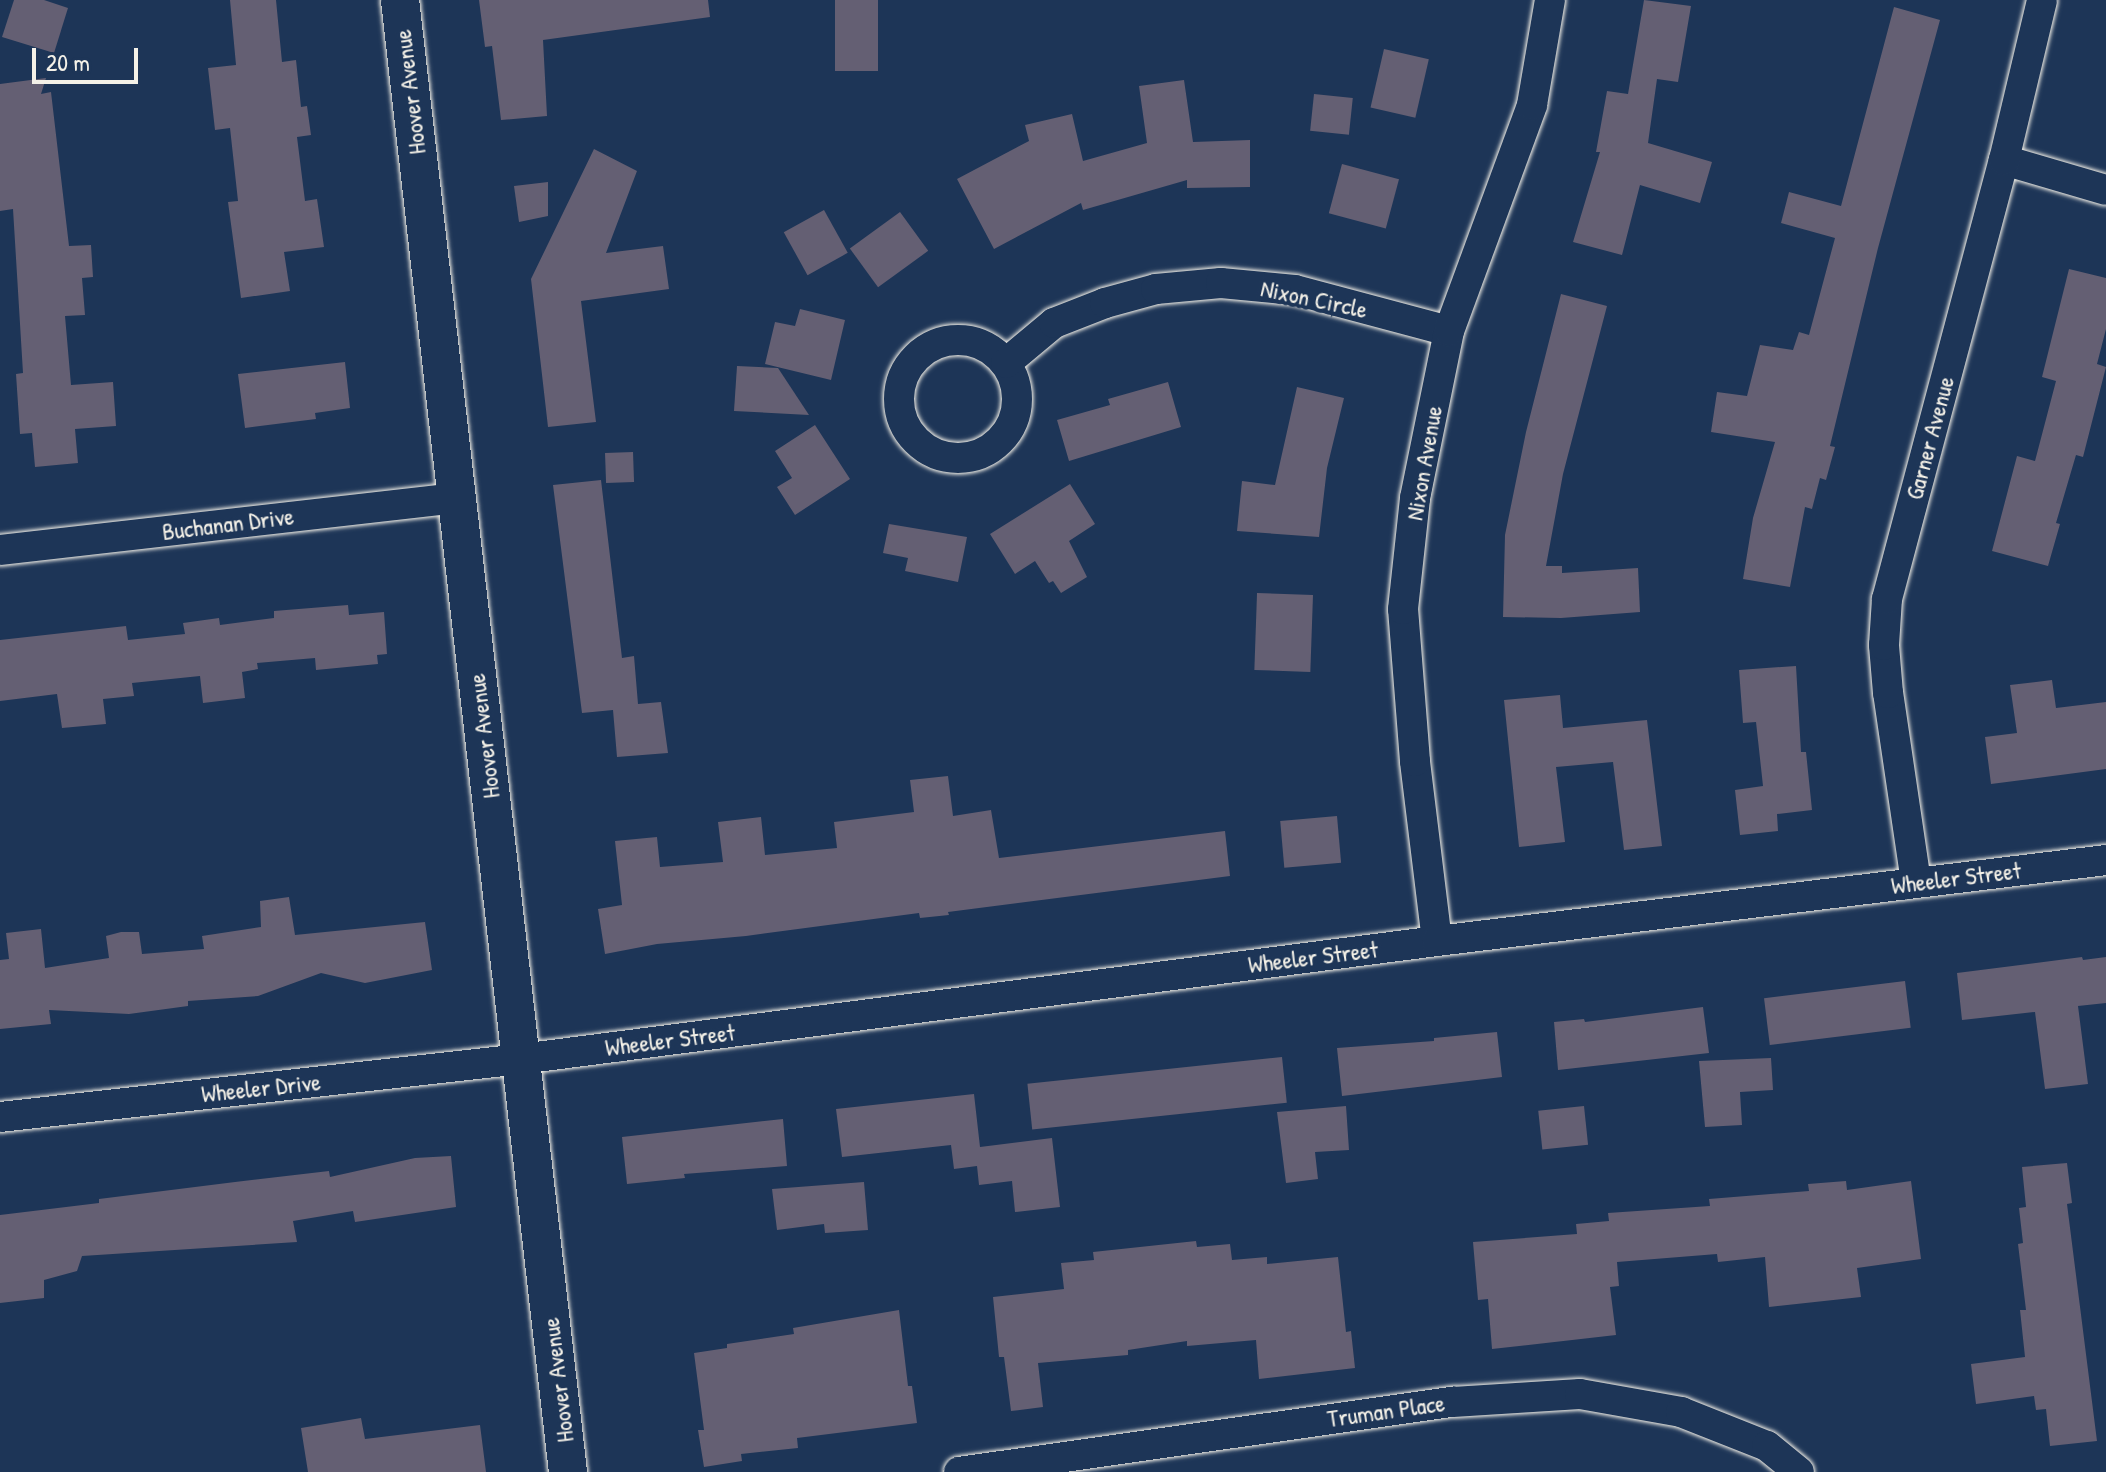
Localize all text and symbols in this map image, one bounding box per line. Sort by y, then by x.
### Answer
street label: Hoover Avenue [388,28,432,156]
scale bar [36,32,142,82]
text: 20 m [46,46,90,78]
street label: Nixon Circle [1258,274,1370,324]
street label: Garner Avenue [1900,373,1960,503]
street label: Nixon Avenue [1400,403,1448,523]
street label: Buchanan Drive [161,502,295,546]
street label: Hoover Avenue [462,672,506,800]
street label: Wheeler Street [1889,856,2023,900]
street label: Wheeler Street [1246,935,1380,979]
street label: Wheeler Street [603,1018,737,1062]
street label: Wheeler Drive [200,1067,322,1109]
street label: Hoover Avenue [536,1316,580,1444]
street label: Truman Place [1325,1389,1447,1433]

